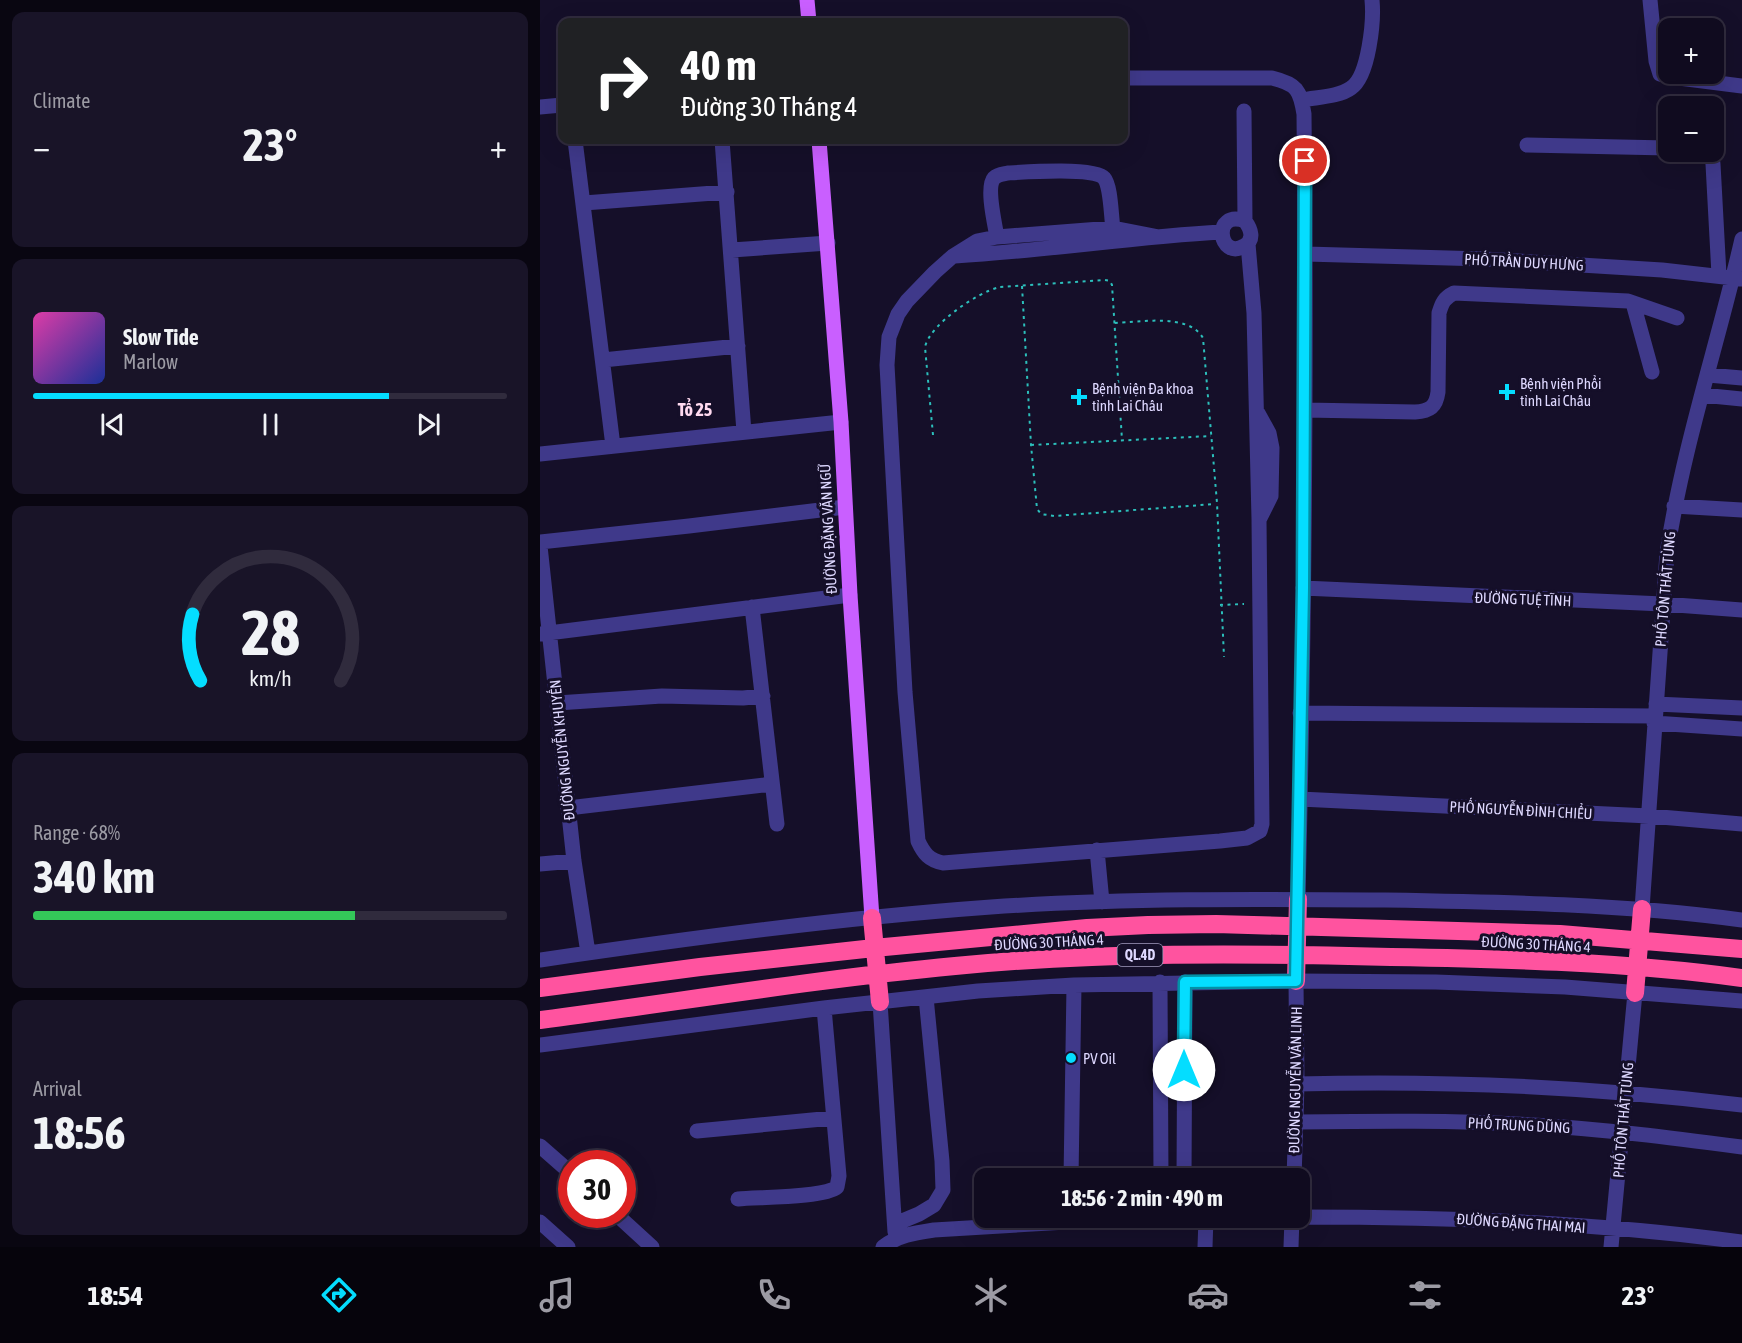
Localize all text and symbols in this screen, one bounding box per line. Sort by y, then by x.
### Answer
map controls [1658,18,1724,162]
button: + [1658,18,1724,84]
text: 40 m [681,41,756,89]
icon: right [582,42,660,120]
text: Climate [33,89,90,112]
text: Đường 30 Tháng 4 [681,91,857,122]
button: − [1658,96,1724,162]
text: 23° [243,119,297,171]
text: − [33,127,50,165]
text: + [490,127,507,165]
pin [1279,135,1330,186]
icon: arrive [1288,144,1321,177]
street label: PHỐ TRẦN DUY HƯNG [1464,249,1584,274]
text: Slow Tide [123,324,199,350]
text: Marlow [123,350,178,373]
place label: Bệnh viện Phổi tỉnh Lai Châu [1520,375,1601,409]
place label: Bệnh viện Đa khoa tỉnh Lai Châu [1092,380,1194,414]
marker: Bệnh viện Phổi tỉnh Lai Châu [1498,383,1516,401]
marker: Bệnh viện Đa khoa tỉnh Lai Châu [1070,388,1088,406]
district label: Tổ 25 [678,398,712,420]
icon: previous [96,408,129,441]
icon: pause [254,408,287,441]
icon: next [412,408,445,441]
street label: ĐƯỜNG ĐẶNG VĂN NGỮ [816,463,840,595]
street label: PHỐ TÔN THẤT TÙNG [1650,530,1679,647]
street label: ĐƯỜNG TUỆ TĨNH [1474,589,1572,609]
text: 28 [241,597,299,668]
text: km/h [249,666,291,691]
street label: ĐƯỜNG NGUYỄN KHUYẾN [545,679,578,821]
street label: PHỐ NGUYỄN ĐÌNH CHIỂU [1449,796,1593,822]
text: Range · 68% [33,821,120,844]
text: 340 km [33,851,155,903]
street label: ĐƯỜNG 30 THÁNG 4 [994,931,1104,953]
street label: ĐƯỜNG 30 THÁNG 4 [1481,933,1591,955]
road number: QL.4D [1118,944,1162,966]
street label: ĐƯỜNG NGUYỄN VĂN LINH [1284,1006,1305,1154]
position arrow [1152,1038,1216,1102]
place label: PV Oil [1083,1050,1116,1067]
marker: PV Oil [1064,1051,1078,1065]
street label: PHỐ TÔN THẤT TÙNG [1608,1061,1637,1178]
text: Arrival [33,1077,82,1100]
text: 18:56 [33,1107,126,1159]
street label: PHỐ TRUNG DŨNG [1467,1113,1571,1136]
speed limit sign: 30 [558,1150,636,1228]
text: 18:56 · 2 min · 490 m [1061,1185,1223,1211]
street label: ĐƯỜNG ĐẶNG THAI MAI [1456,1210,1586,1236]
icon: directions [318,1274,360,1316]
icon: music [536,1274,578,1316]
icon: phone [753,1274,795,1316]
icon: climate [970,1274,1012,1316]
icon: car [1187,1274,1229,1316]
icon: filters [1404,1274,1446,1316]
text: 18:54 [88,1280,143,1311]
text: 23° [1621,1280,1654,1311]

